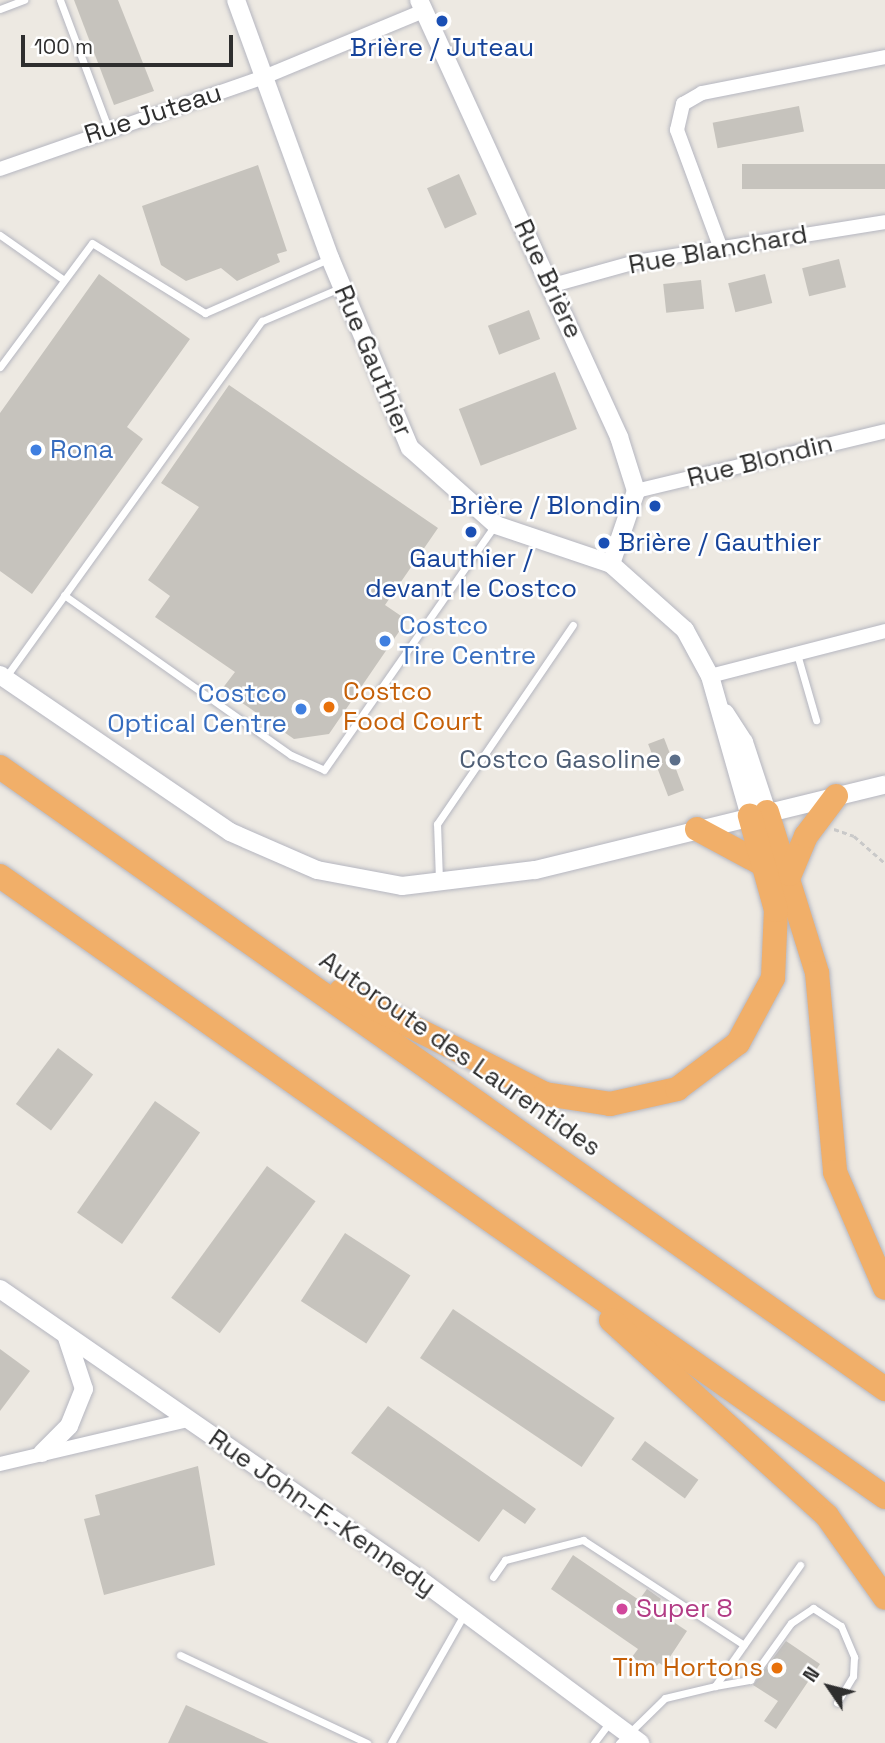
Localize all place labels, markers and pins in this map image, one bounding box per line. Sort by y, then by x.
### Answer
marker: Brière / Juteau [434,13,450,29]
place label: Brière / Juteau [350,32,534,64]
place label: Rona [50,434,113,466]
marker: Rona [28,442,44,458]
place label: Brière / Blondin [450,490,641,522]
marker: Brière / Blondin [647,498,663,514]
marker: Gauthier / devant le Costco [463,524,479,540]
place label: Brière / Gauthier [618,527,822,559]
marker: Brière / Gauthier [596,535,612,551]
place label: Gauthier / devant le Costco [365,543,577,604]
place label: Costco Tire Centre [399,610,536,672]
marker: Costco Tire Centre [377,633,393,649]
place label: Costco Food Court [343,676,483,738]
place label: Costco Optical Centre [107,678,287,740]
marker: Costco Food Court [321,699,337,715]
marker: Costco Optical Centre [293,701,309,717]
place label: Costco Gasoline [459,744,661,776]
marker: Costco Gasoline [667,752,683,768]
place label: Super 8 [636,1593,733,1625]
marker: Super 8 [614,1601,630,1617]
place label: Tim Hortons [612,1652,763,1684]
marker: Tim Hortons [769,1660,785,1676]

